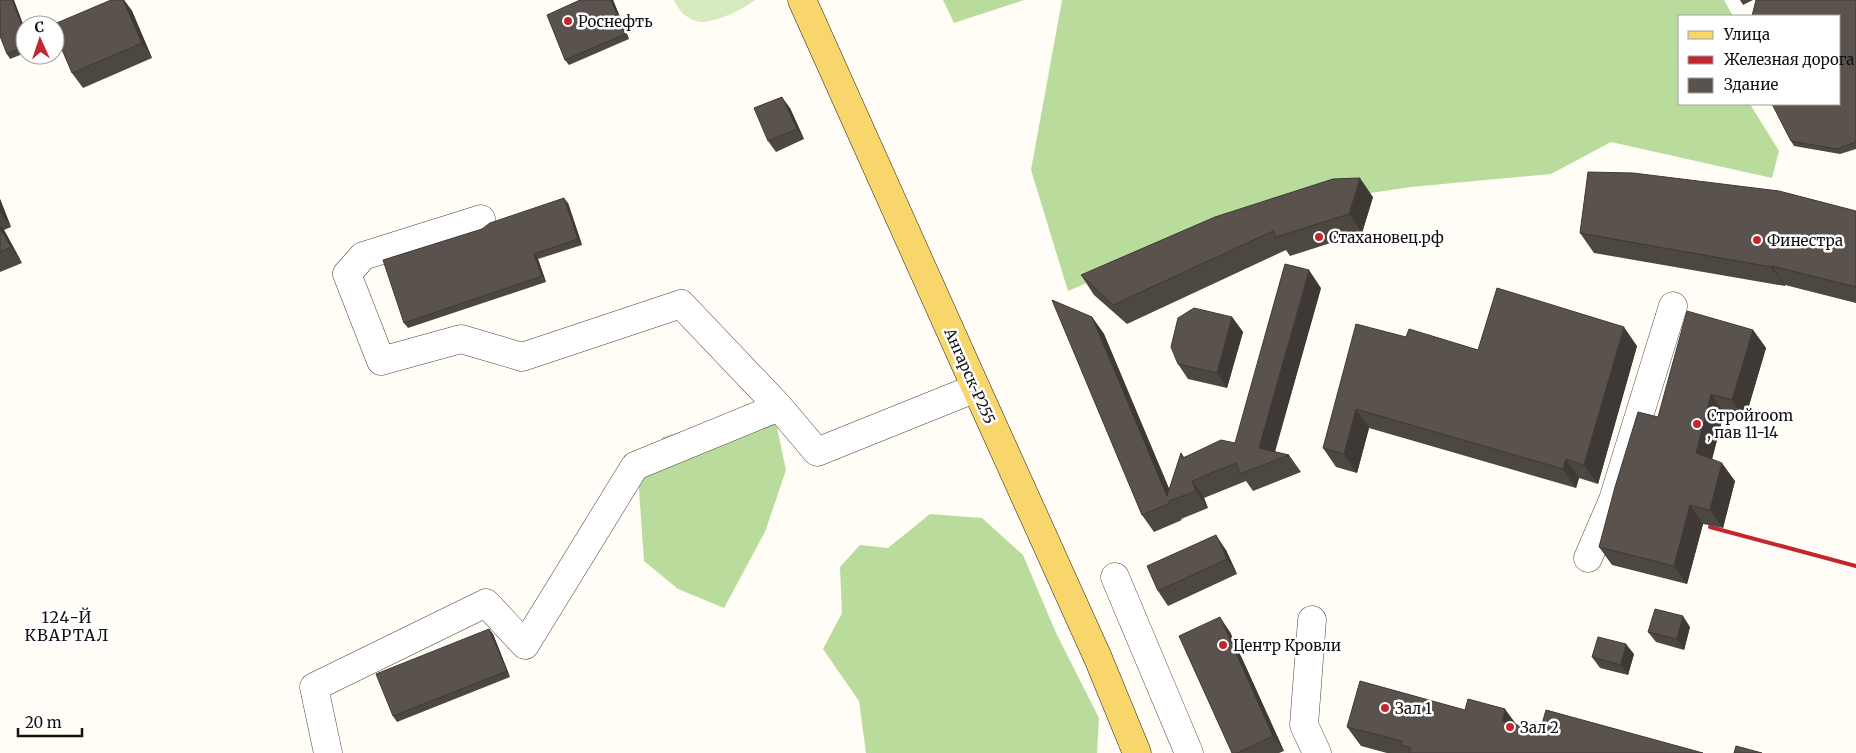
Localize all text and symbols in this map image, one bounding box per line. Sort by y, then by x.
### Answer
place label: Роснефть [578,12,653,31]
north arrow [15,15,65,65]
marker: Роснефть [562,15,574,27]
legend [1678,15,1841,105]
text: С [34,18,44,36]
text: Улица [1723,25,1770,44]
text: Железная дорога [1724,50,1854,69]
text: Здание [1724,75,1778,94]
place label: Стахановец.рф [1329,228,1444,247]
marker: Стахановец.рф [1313,231,1325,243]
place label: Финестра [1767,231,1843,250]
marker: Финестра [1751,234,1763,246]
street label: Ангарск-Р255 [940,324,1000,427]
place label: Стройroom , пав 11-14 [1707,406,1793,442]
marker: Стройroom , пав 11-14 [1691,418,1703,430]
district label: 124-Й КВАРТАЛ [24,607,110,645]
place label: Центр Кровли [1233,636,1341,655]
marker: Центр Кровли [1217,639,1229,651]
place label: Зал 1 [1395,699,1432,718]
marker: Зал 1 [1379,702,1391,714]
scale bar [18,706,81,738]
text: 20 m [25,713,62,732]
place label: Зал 2 [1520,718,1559,737]
marker: Зал 2 [1504,721,1516,733]

